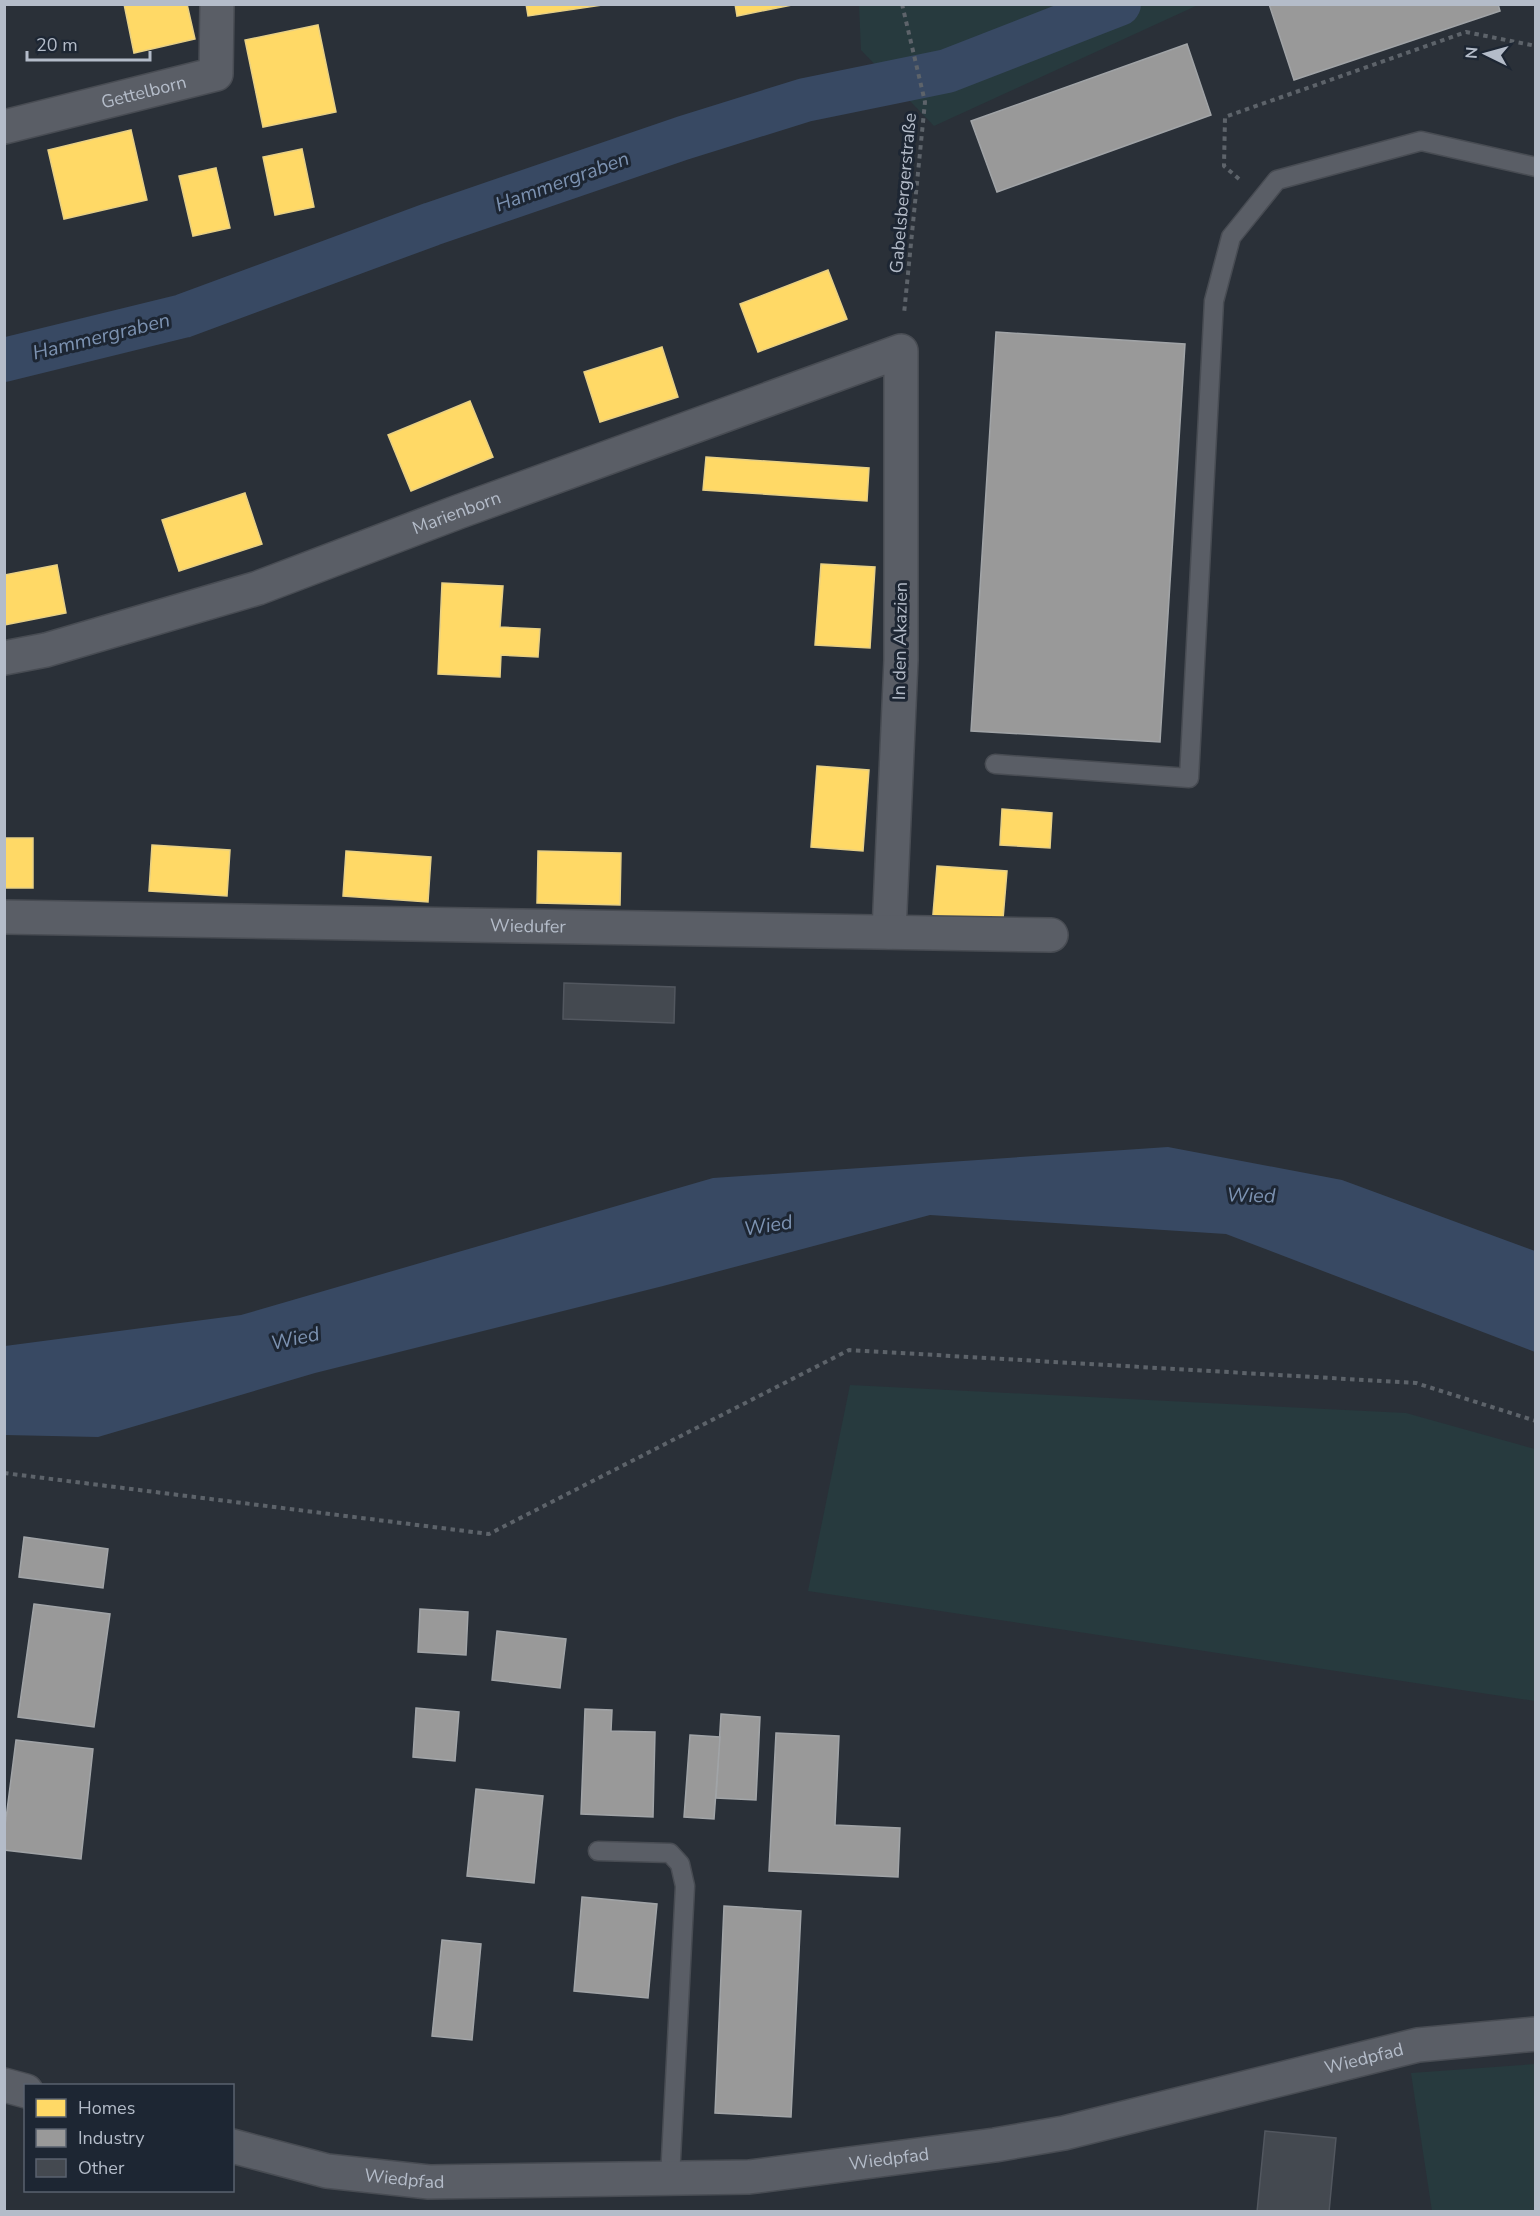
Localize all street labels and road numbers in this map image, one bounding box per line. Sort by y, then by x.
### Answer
street label: Gettelborn [99,70,189,114]
street label: Gabelsbergerstraße [884,112,922,274]
street label: Marienborn [409,485,504,540]
street label: In den Akazien [887,582,913,700]
street label: Wiedufer [490,913,567,939]
street label: Wiedpfad [1322,2037,1406,2080]
street label: Wiedpfad [848,2142,930,2176]
street label: Wiedpfad [363,2163,445,2194]

